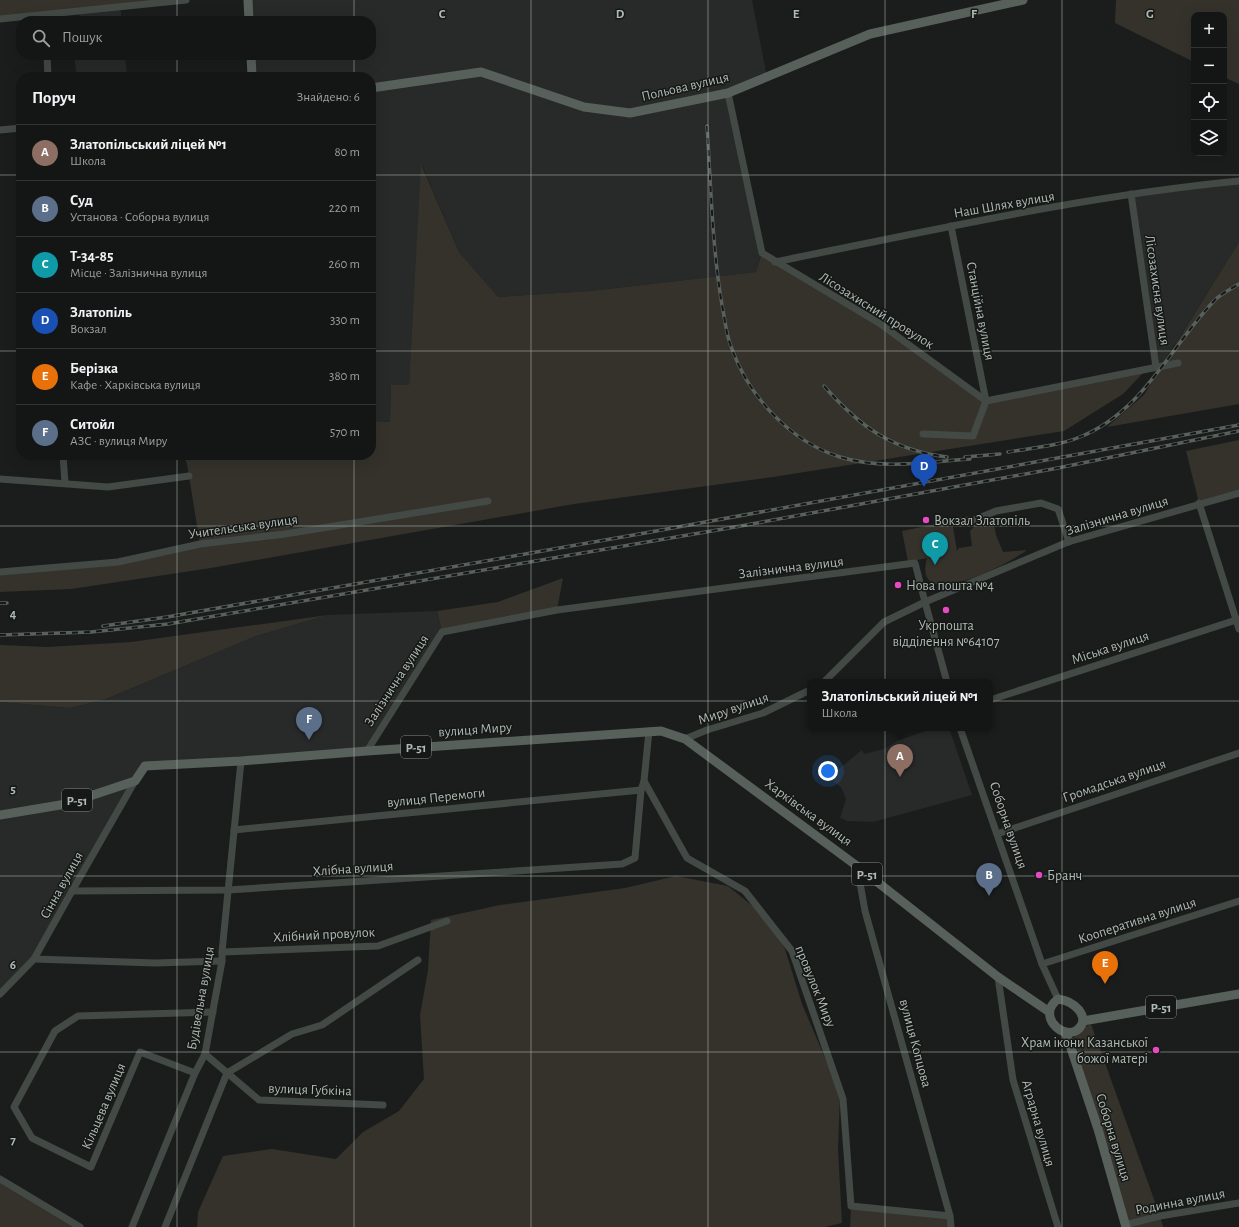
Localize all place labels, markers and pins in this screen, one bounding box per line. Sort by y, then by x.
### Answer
pin: D [911,454,937,487]
place label: Вокзал Златопіль [934,514,1030,528]
marker: Вокзал Златопіль [921,515,931,525]
pin: C [922,532,948,565]
place label: Нова пошта №4 [906,579,994,593]
marker: Нова пошта №4 [893,580,903,590]
marker: Укрпошта відділення №64107 [941,605,951,615]
place label: Укрпошта відділення №64107 [892,619,1000,649]
pin: F [296,707,322,740]
pin: A [887,744,913,777]
pin: B [976,863,1002,896]
place label: Бранч [1047,869,1082,883]
marker: Бранч [1034,870,1044,880]
pin: E [1092,951,1118,984]
place label: Храм ікони Казанської божої матері [1021,1036,1149,1066]
marker: Храм ікони Казанської божої матері [1151,1045,1161,1055]

